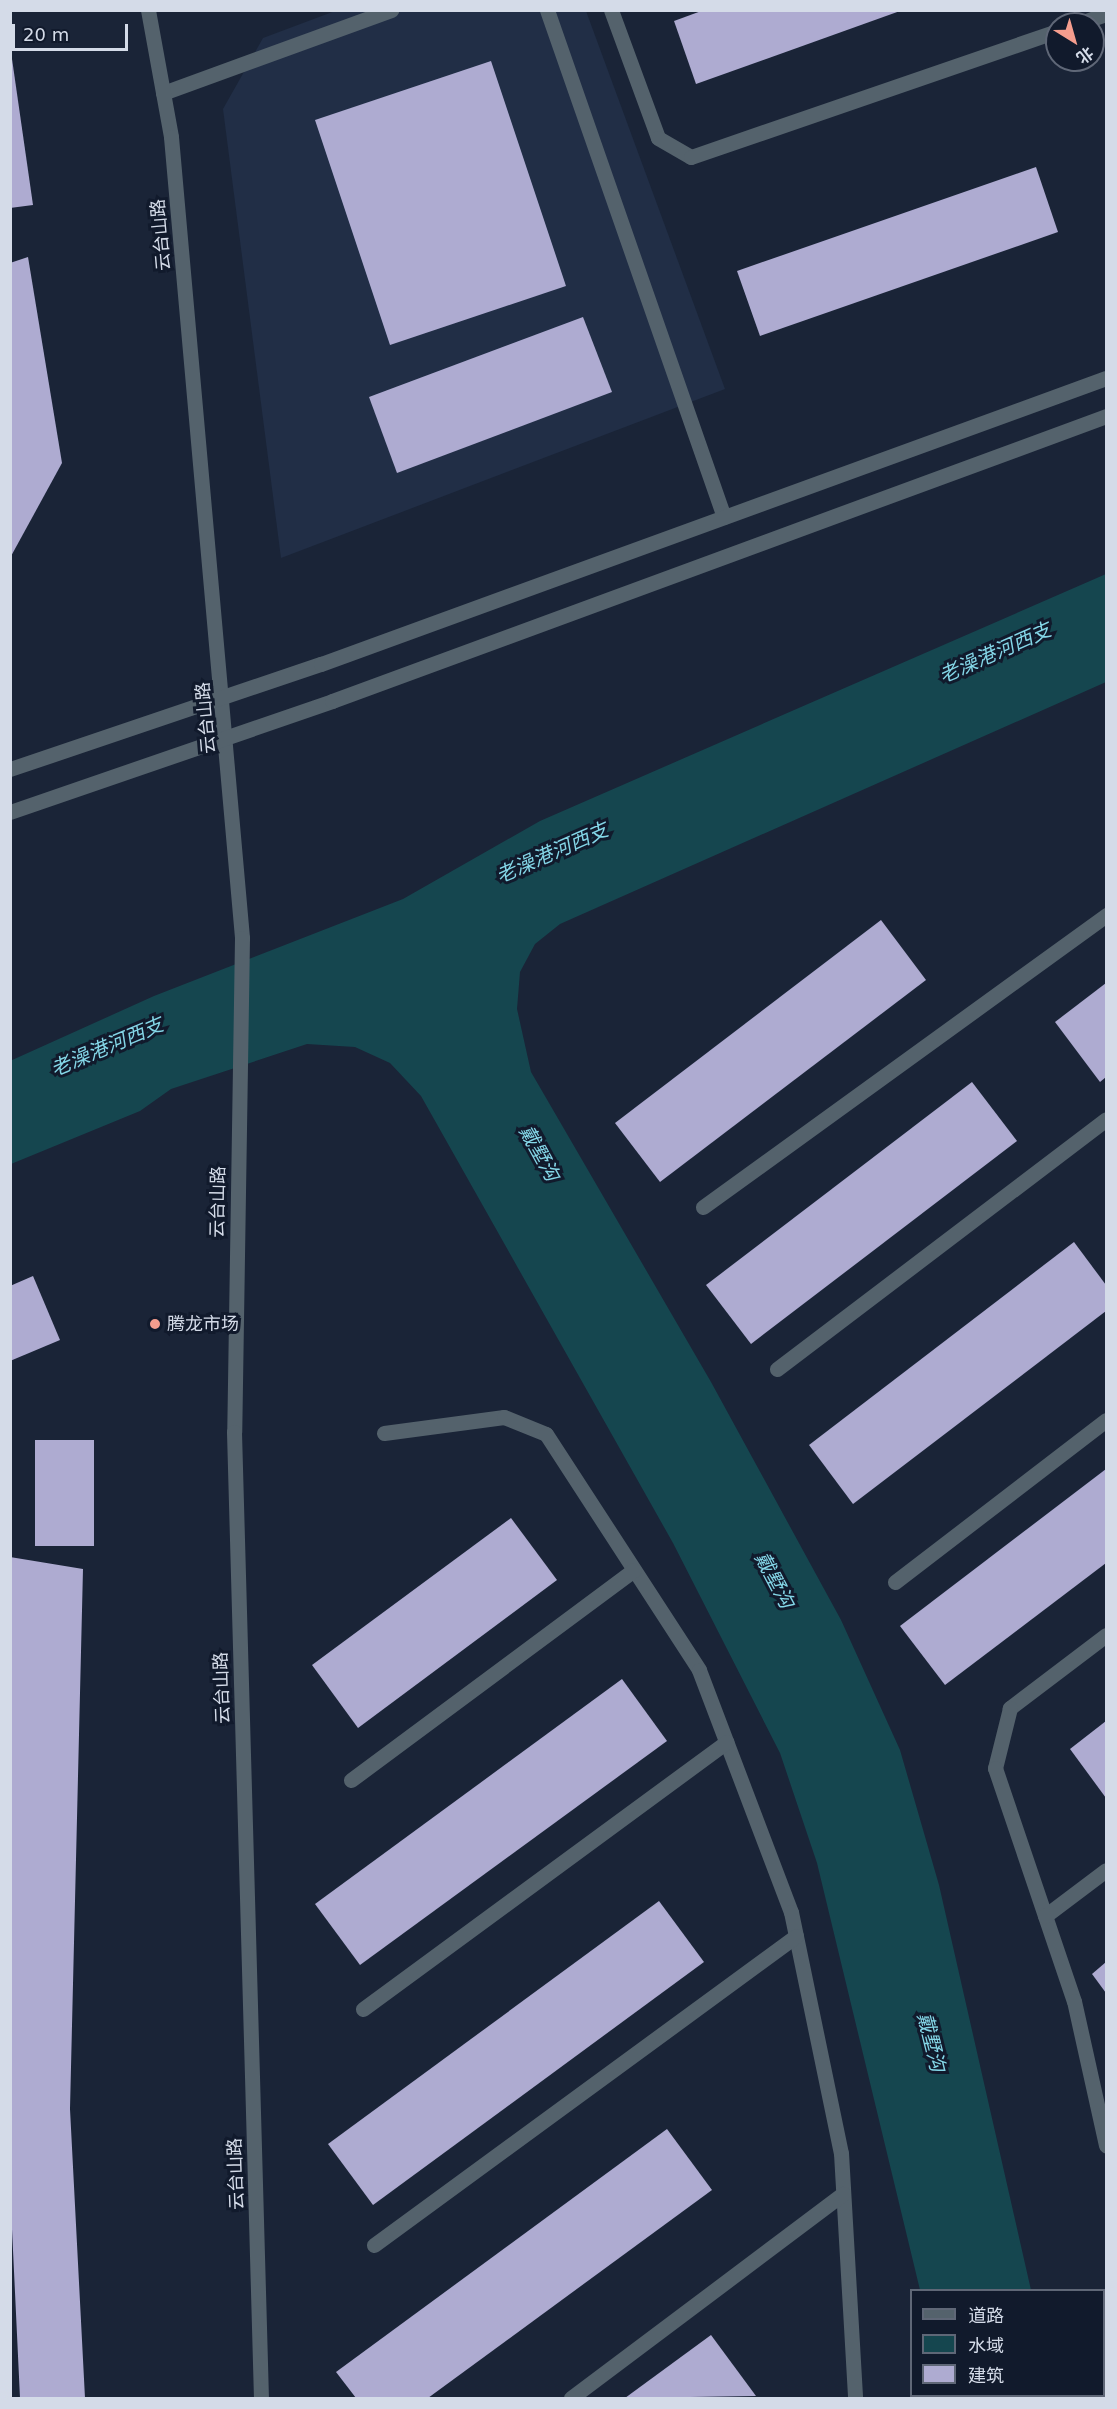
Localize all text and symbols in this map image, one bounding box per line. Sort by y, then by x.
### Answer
scale bar [15,12,130,50]
north arrow [1045,12,1105,72]
text: 20 m [23,24,69,45]
text: 北 [1073,43,1097,68]
street label: 云台山路 [147,198,175,272]
water label: 老澡港河西支 [935,618,1055,688]
street label: 云台山路 [192,681,220,755]
water label: 老澡港河西支 [492,818,612,888]
water label: 老澡港河西支 [47,1013,167,1081]
water label: 戴墅沟 [514,1121,564,1185]
street label: 云台山路 [207,1166,229,1238]
place label: 腾龙市场 [167,1313,239,1335]
marker: 腾龙市场 [148,1317,162,1331]
water label: 戴墅沟 [749,1548,799,1612]
street label: 云台山路 [210,1652,234,1724]
water label: 戴墅沟 [912,2010,950,2074]
street label: 云台山路 [224,2138,248,2210]
legend [910,2289,1105,2397]
text: 道路 [968,2305,1004,2326]
text: 水域 [968,2335,1004,2356]
text: 建筑 [968,2365,1004,2386]

